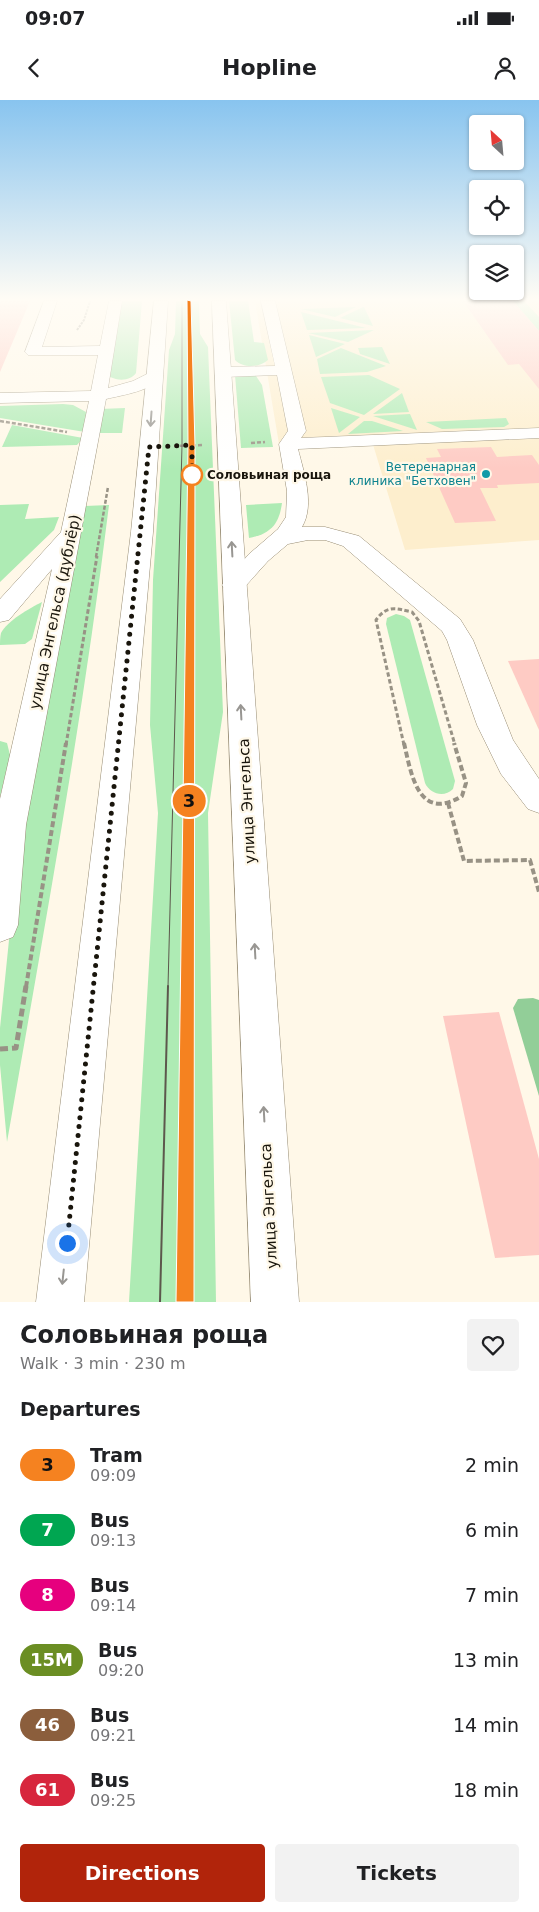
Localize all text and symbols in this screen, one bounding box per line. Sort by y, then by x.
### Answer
text: 09:07 [25,7,85,29]
icon: back [20,54,48,82]
icon: person [491,54,519,82]
text: Hopline [222,55,317,80]
north arrow [469,115,524,170]
map controls [469,115,524,300]
button: locate [469,180,524,235]
button: layers [469,245,524,300]
one-way arrow [147,411,156,427]
place label: Ветеренарная клиника "Бетховен" [349,460,476,488]
marker: Соловьиная роща [181,464,203,486]
place label: Соловьиная роща [207,468,331,482]
marker: Ветеренарная клиника "Бетховен" [480,468,492,480]
street label: улица Энгельса (дублёр) [26,513,84,711]
one-way arrow [228,542,237,558]
one-way arrow [237,704,246,720]
street label: улица Энгельса [235,738,259,864]
line badge: 3 [173,785,205,817]
text: 3 [183,790,195,811]
one-way arrow [250,944,259,960]
one-way arrow [260,1106,269,1122]
street label: улица Энгельса [257,1143,281,1269]
your location [55,1231,80,1256]
one-way arrow [58,1269,68,1285]
button: heart [467,1319,519,1371]
text: Соловьиная роща [20,1321,268,1349]
text: Walk · 3 min · 230 m [20,1354,185,1373]
text: Departures [20,1398,141,1420]
text: Tram [90,1444,143,1466]
text: 3 [41,1454,54,1475]
text: 2 min [465,1454,519,1476]
text: 09:09 [90,1466,136,1485]
text: Bus [90,1509,129,1531]
text: 7 [41,1519,54,1540]
text: 6 min [465,1519,519,1541]
text: 09:13 [90,1531,136,1550]
text: Bus [90,1574,129,1596]
text: 8 [41,1584,54,1605]
text: 7 min [465,1584,519,1606]
text: 09:14 [90,1596,136,1615]
text: Bus [98,1639,137,1661]
text: 15М [30,1649,73,1670]
text: 13 min [453,1649,519,1671]
text: 09:20 [98,1661,144,1680]
text: Bus [90,1704,129,1726]
text: 46 [35,1714,60,1735]
text: 14 min [453,1714,519,1736]
text: 09:21 [90,1726,136,1745]
text: Bus [90,1769,129,1791]
text: 61 [35,1779,60,1800]
text: 18 min [453,1779,519,1801]
text: 09:25 [90,1791,136,1810]
button: Directions [20,1844,265,1902]
button: Tickets [275,1844,519,1902]

